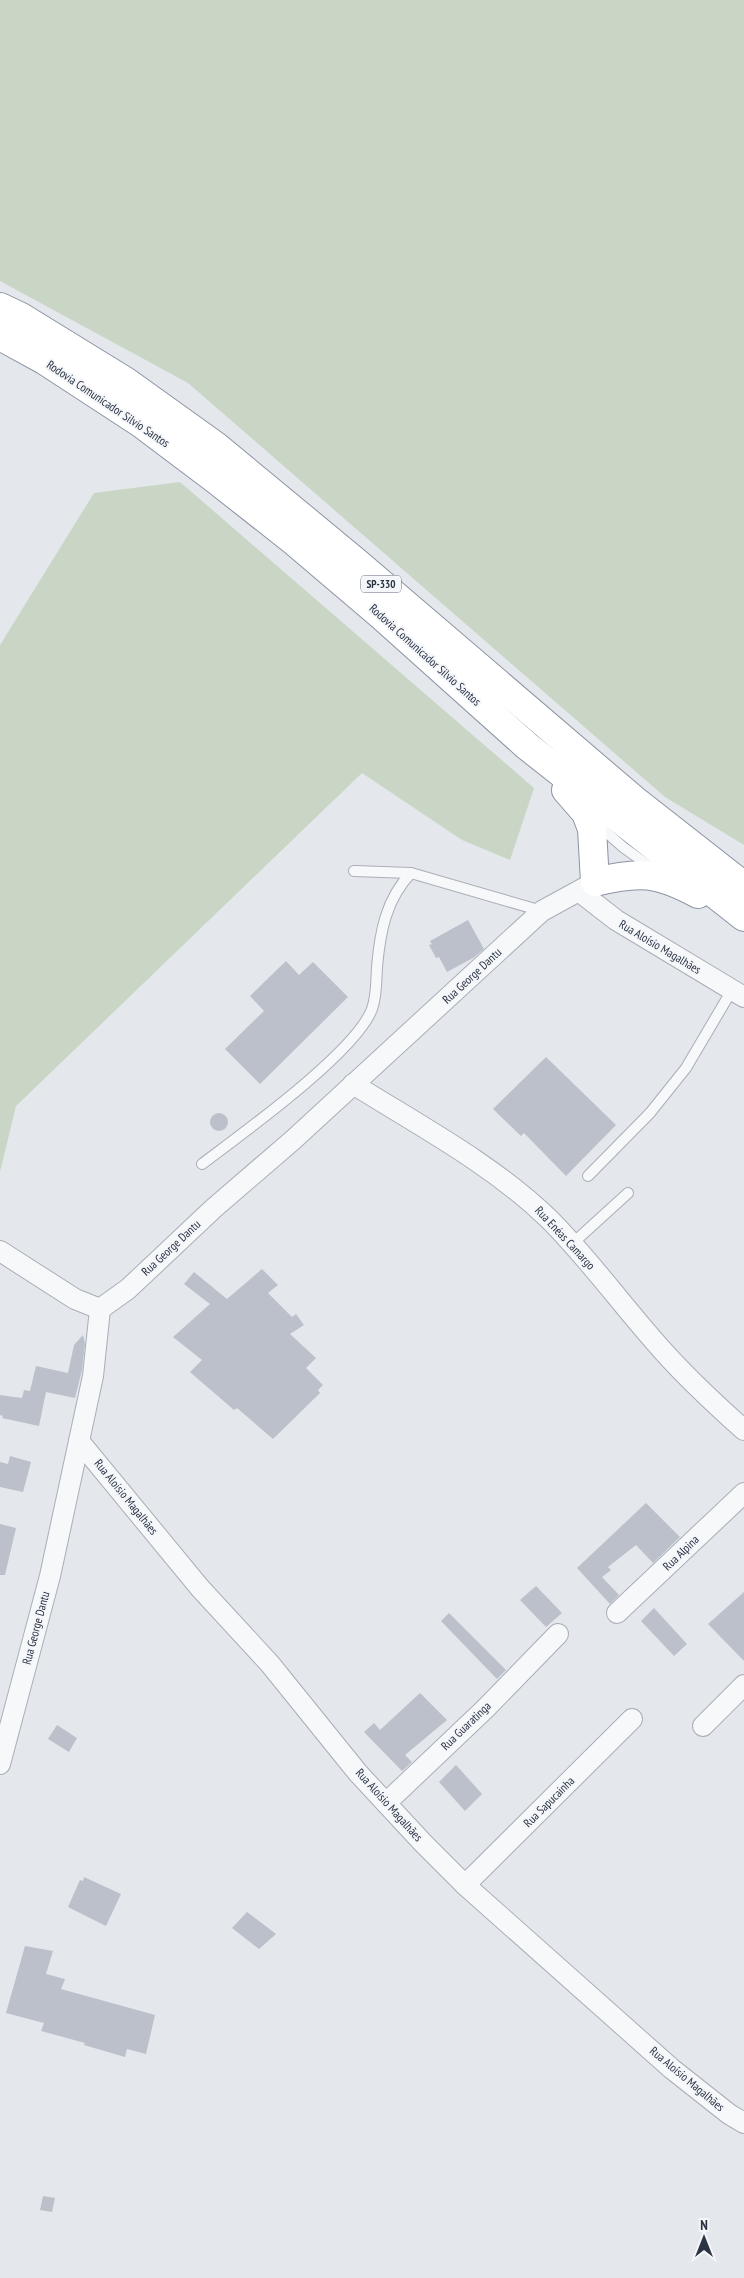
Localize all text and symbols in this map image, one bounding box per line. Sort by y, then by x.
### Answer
street label: Rodovia Comunicador Silvio Santos [44,357,173,450]
road number: SP-330 [361,576,401,592]
street label: Rodovia Comunicador Silvio Santos [366,601,484,709]
street label: Rua Aloísio Magalhães [617,916,704,977]
street label: Rua George Dantu [439,945,504,1007]
street label: Rua Enéas Camargo [532,1203,599,1273]
street label: Rua George Dantu [138,1217,203,1279]
street label: Rua Aloísio Magalhães [91,1456,161,1538]
street label: Rua Alpina [659,1532,702,1573]
street label: Rua George Dantu [19,1590,52,1666]
street label: Rua Guaratinga [438,1698,494,1753]
street label: Rua Aloísio Magalhães [353,1765,426,1844]
street label: Rua Sapucainha [520,1773,577,1830]
street label: Rua Aloísio Magalhães [647,2043,728,2114]
north arrow [679,2213,729,2263]
text: N [700,2216,708,2234]

